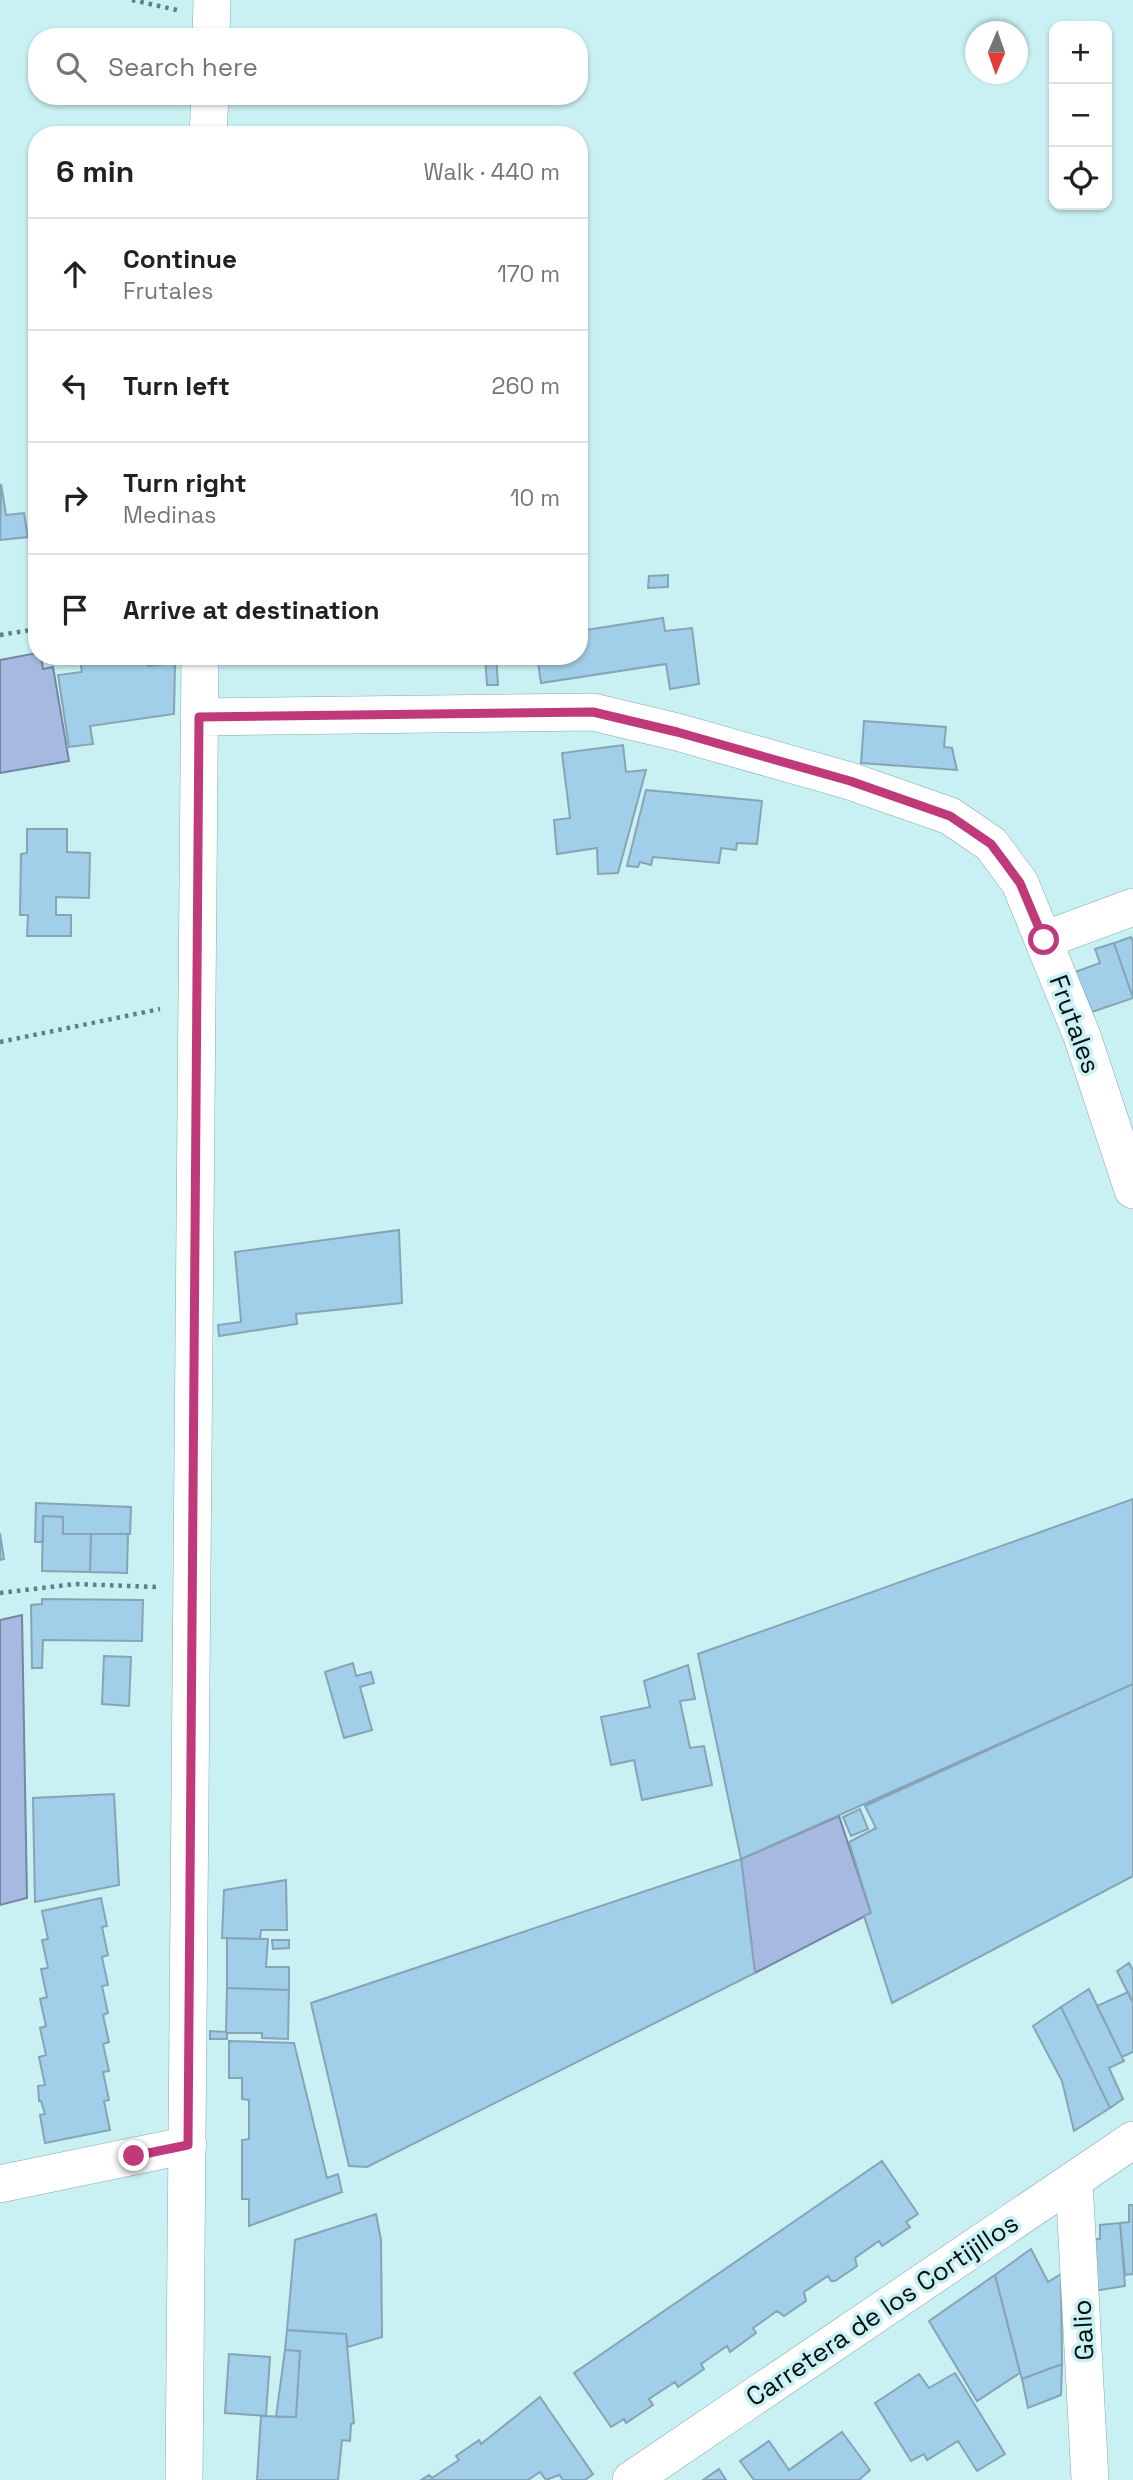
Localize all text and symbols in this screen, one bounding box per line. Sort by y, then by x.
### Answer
north arrow [965,21,1028,84]
map controls [1049,21,1112,210]
button: + [1049,21,1112,84]
search box [28,28,588,105]
icon: search [52,48,90,86]
text: Search here [108,50,258,84]
button: − [1049,84,1112,147]
button: locate [1049,147,1112,210]
text: 6 min [56,152,134,191]
text: Walk · 440 m [424,157,560,187]
text: Continue [123,242,237,276]
icon: ahead [56,255,94,293]
text: 170 m [497,259,560,289]
text: Frutales [123,276,213,306]
icon: left [56,367,94,405]
text: Turn left [123,369,230,403]
text: 260 m [492,371,560,401]
text: Turn right [123,466,247,500]
icon: right [56,479,94,517]
text: 10 m [510,483,560,513]
text: Medinas [123,500,216,530]
icon: arrive [56,591,94,629]
text: Arrive at destination [123,593,380,627]
route start [1028,924,1059,955]
street label: Frutales [1042,970,1108,1078]
route end [118,2140,149,2171]
street label: Carretera de los Cortijillos [739,2206,1025,2414]
street label: Galio [1064,2299,1102,2361]

